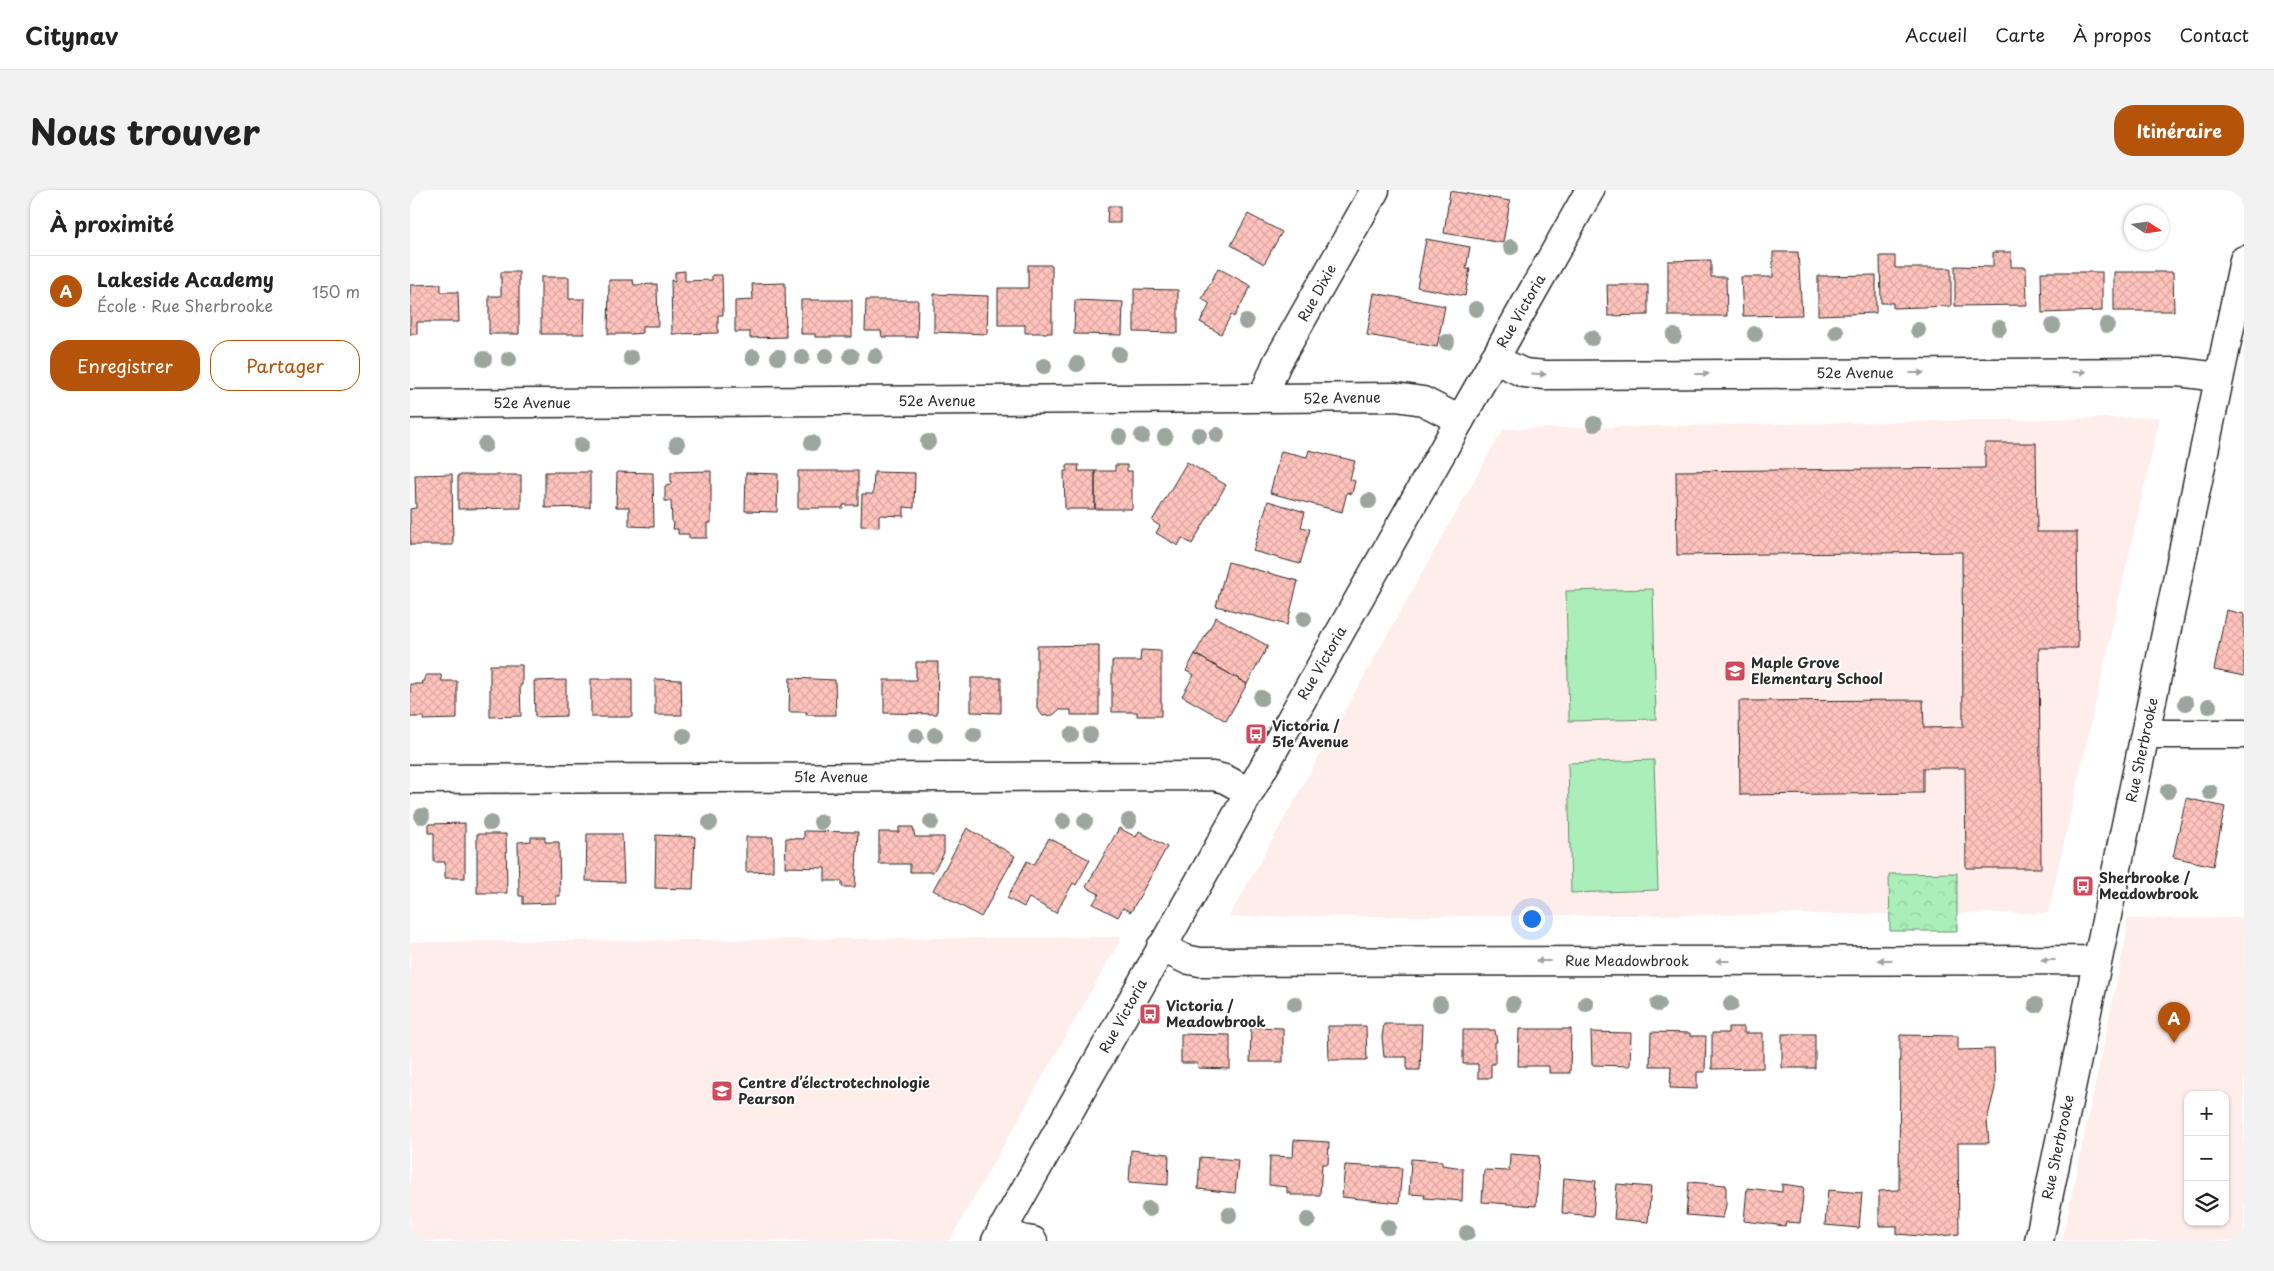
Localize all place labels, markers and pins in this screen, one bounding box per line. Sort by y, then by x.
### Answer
place label: Maple Grove Elementary School [1751,652,1883,689]
school or university icon: Maple Grove Elementary School [1723,659,1747,683]
place label: Victoria / 51e Avenue [1272,715,1349,752]
bus stop icon: Victoria / 51e Avenue [1244,722,1268,746]
place label: Sherbrooke / Meadowbrook [2099,867,2199,904]
bus stop icon: Sherbrooke / Meadowbrook [2071,874,2095,898]
place label: Victoria / Meadowbrook [1166,995,1266,1032]
bus stop icon: Victoria / Meadowbrook [1138,1002,1162,1026]
pin: A [2158,1002,2190,1043]
place label: Centre d’électrotechnologie Pearson [738,1072,930,1109]
school or university icon: Centre d’électrotechnologie Pearson [710,1079,734,1103]

